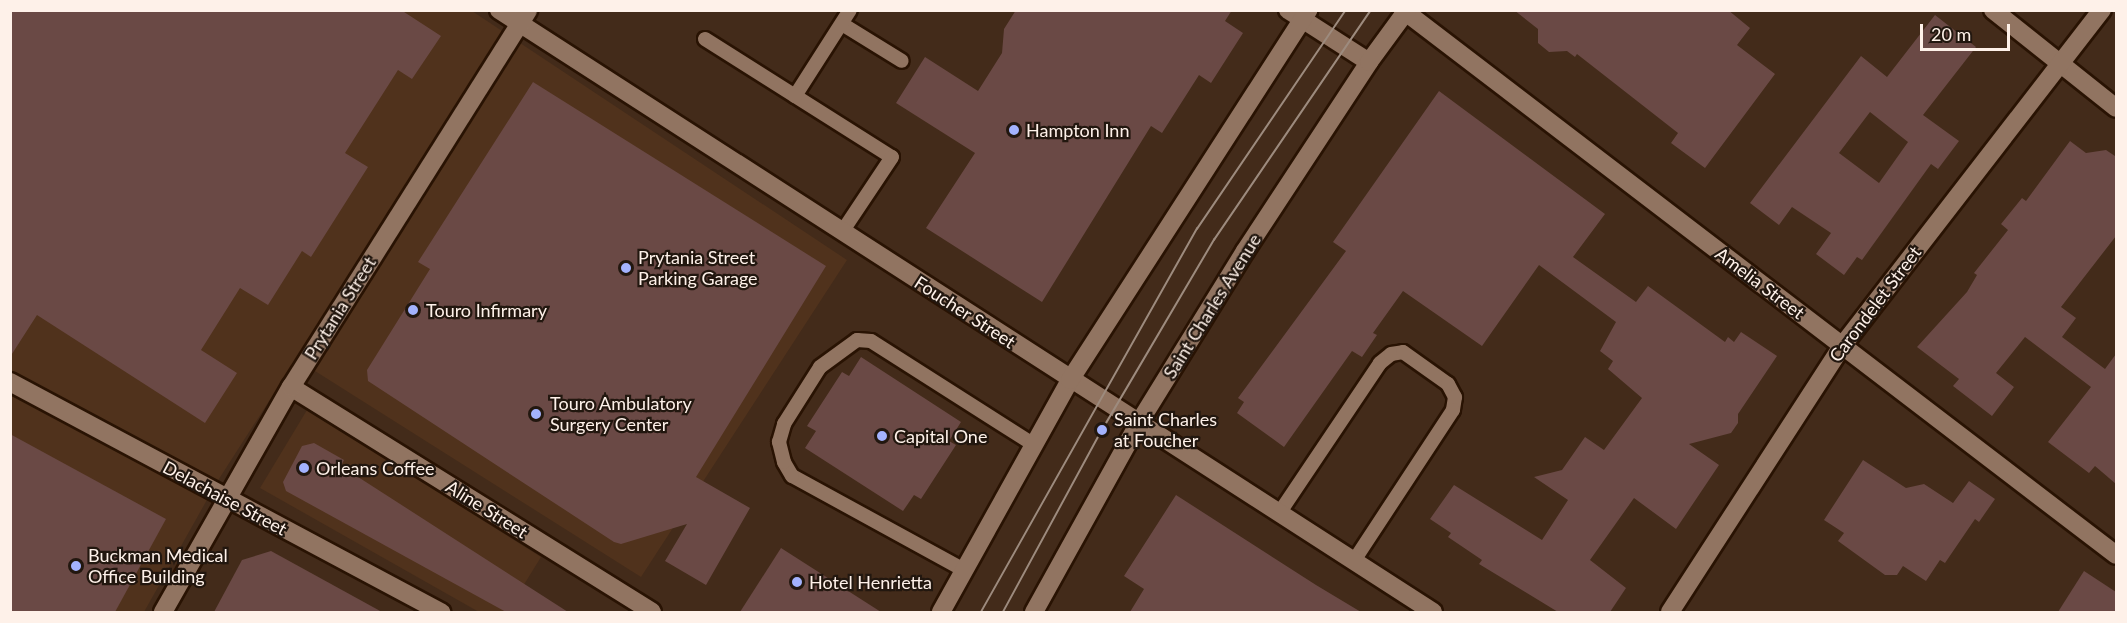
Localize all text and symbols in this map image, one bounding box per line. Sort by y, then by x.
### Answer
scale bar [1923,12,2013,50]
text: 20 m [1931,23,1971,45]
place label: Hampton Inn [1026,119,1129,141]
marker: Hampton Inn [1007,123,1021,137]
street label: Saint Charles Avenue [1159,229,1265,383]
street label: Amelia Street [1711,242,1809,324]
street label: Carondelet Street [1825,242,1925,366]
place label: Prytania Street Parking Garage [638,247,758,290]
street label: Prytania Street [300,253,380,363]
marker: Prytania Street Parking Garage [619,261,633,275]
street label: Foucher Street [910,271,1020,353]
place label: Touro Infirmary [426,299,547,321]
marker: Touro Infirmary [404,301,422,319]
place label: Touro Ambulatory Surgery Center [550,393,692,436]
marker: Touro Ambulatory Surgery Center [527,405,545,423]
place label: Saint Charles at Foucher [1114,409,1217,452]
marker: Saint Charles at Foucher [1095,423,1109,437]
place label: Capital One [894,425,987,447]
marker: Capital One [875,429,889,443]
street label: Delachaise Street [159,456,291,540]
place label: Orleans Coffee [316,457,434,479]
marker: Orleans Coffee [297,461,311,475]
street label: Aline Street [442,475,532,543]
place label: Buckman Medical Office Building [88,545,228,588]
marker: Buckman Medical Office Building [69,559,83,573]
place label: Hotel Henrietta [809,571,932,593]
marker: Hotel Henrietta [790,575,804,589]

